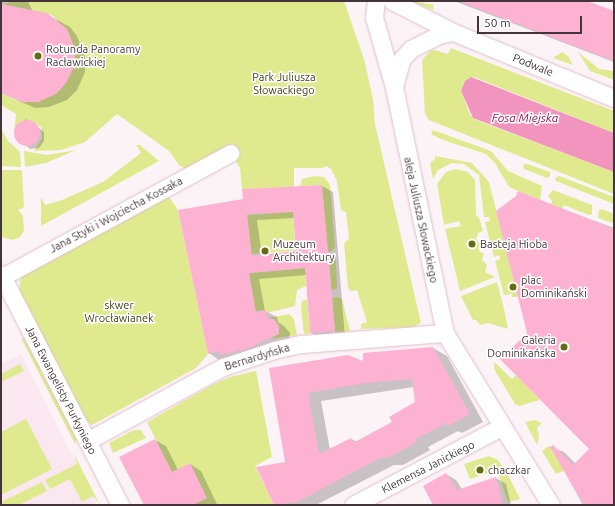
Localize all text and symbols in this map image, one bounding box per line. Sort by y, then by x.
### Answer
scale bar [479,8,584,34]
text: 50 m [484,16,511,29]
place label: Rotunda Panoramy Racławickiej [46,43,140,69]
marker: Rotunda Panoramy Racławickiej [33,51,43,61]
street label: Podwale [511,51,555,79]
park label: Park Juliusza Słowackiego [252,71,316,97]
water label: Fosa Miejska [492,111,558,125]
street label: aleja Juliusza Słowackiego [401,156,441,284]
street label: Jana Styki i Wojciecha Kossaka [47,174,185,256]
place label: Basteja Hioba [480,237,547,251]
place label: Muzeum Architektury [273,238,335,264]
marker: Basteja Hioba [467,239,477,249]
marker: Muzeum Architektury [260,246,270,256]
place label: plac Dominikański [521,274,587,300]
marker: plac Dominikański [508,282,518,292]
park label: skwer Wrocławianek [84,299,154,325]
street label: Jana Ewangelisty Purkyniego [23,323,99,457]
place label: Galeria Dominikańska [487,334,556,360]
street label: Bernardyńska [223,341,291,373]
marker: Galeria Dominikańska [559,342,569,352]
street label: Klemensa Janickiego [379,438,477,496]
place label: chaczkar [488,463,531,477]
marker: chaczkar [475,465,485,475]

